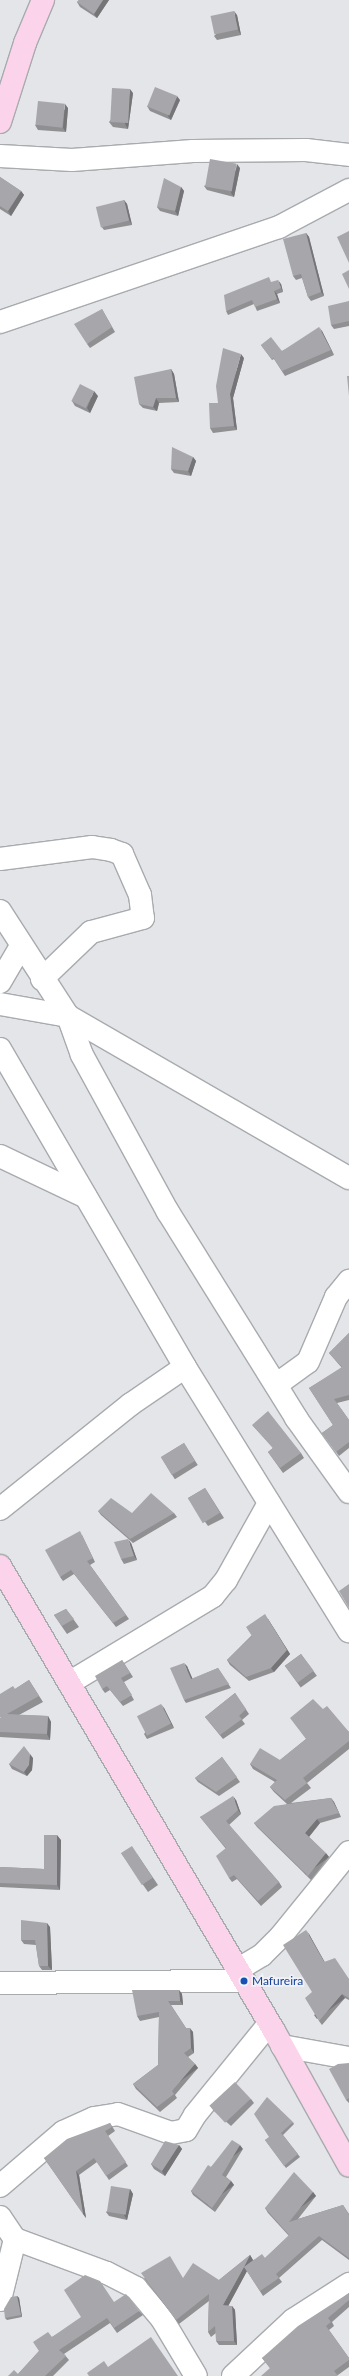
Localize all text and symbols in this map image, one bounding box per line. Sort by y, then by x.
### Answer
place label: Mafureira [252,1974,303,1988]
marker: Mafureira [239,1976,249,1986]

